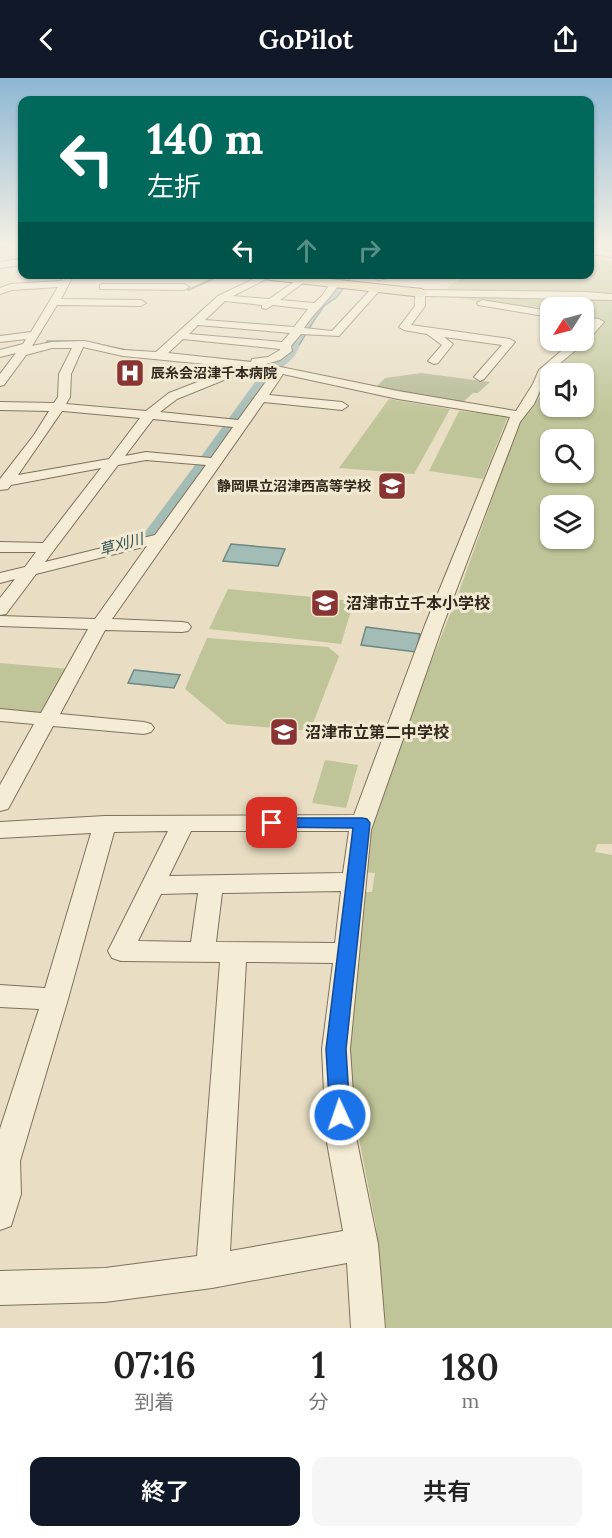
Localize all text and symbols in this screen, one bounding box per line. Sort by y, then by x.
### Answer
text: GoPilot [259,22,354,56]
icon: back [30,23,63,56]
icon: share [549,23,582,56]
text: 140 m [147,112,263,166]
icon: left [48,120,126,198]
text: 左折 [147,169,201,203]
icon: left [227,234,260,267]
icon: ahead [290,234,323,267]
icon: right [353,234,386,267]
north arrow [540,297,594,351]
map controls [540,297,594,549]
hospital icon: 辰糸会沼津千本病院 [114,357,146,389]
button: sound [540,363,594,417]
place label: 辰糸会沼津千本病院 [151,364,277,382]
button: search [540,429,594,483]
school or university icon: 静岡県立沼津西高等学校 [376,470,408,502]
place label: 静岡県立沼津西高等学校 [217,477,371,495]
button: layers [540,495,594,549]
water label: 草刈川 [97,528,147,559]
school or university icon: 沼津市立千本小学校 [309,587,341,619]
place label: 沼津市立千本小学校 [346,593,490,613]
school or university icon: 沼津市立第二中学校 [268,716,300,748]
place label: 沼津市立第二中学校 [305,722,449,742]
pin [246,797,297,848]
icon: arrive [255,806,288,839]
position arrow [308,1083,372,1147]
text: 07:16 [113,1342,196,1388]
text: 1 [312,1342,326,1388]
text: 180 [442,1344,499,1390]
text: m [461,1388,479,1413]
text: 到着 [134,1389,174,1414]
text: 分 [309,1389,329,1414]
button: 終了 [30,1457,300,1526]
button: 共有 [312,1457,582,1526]

